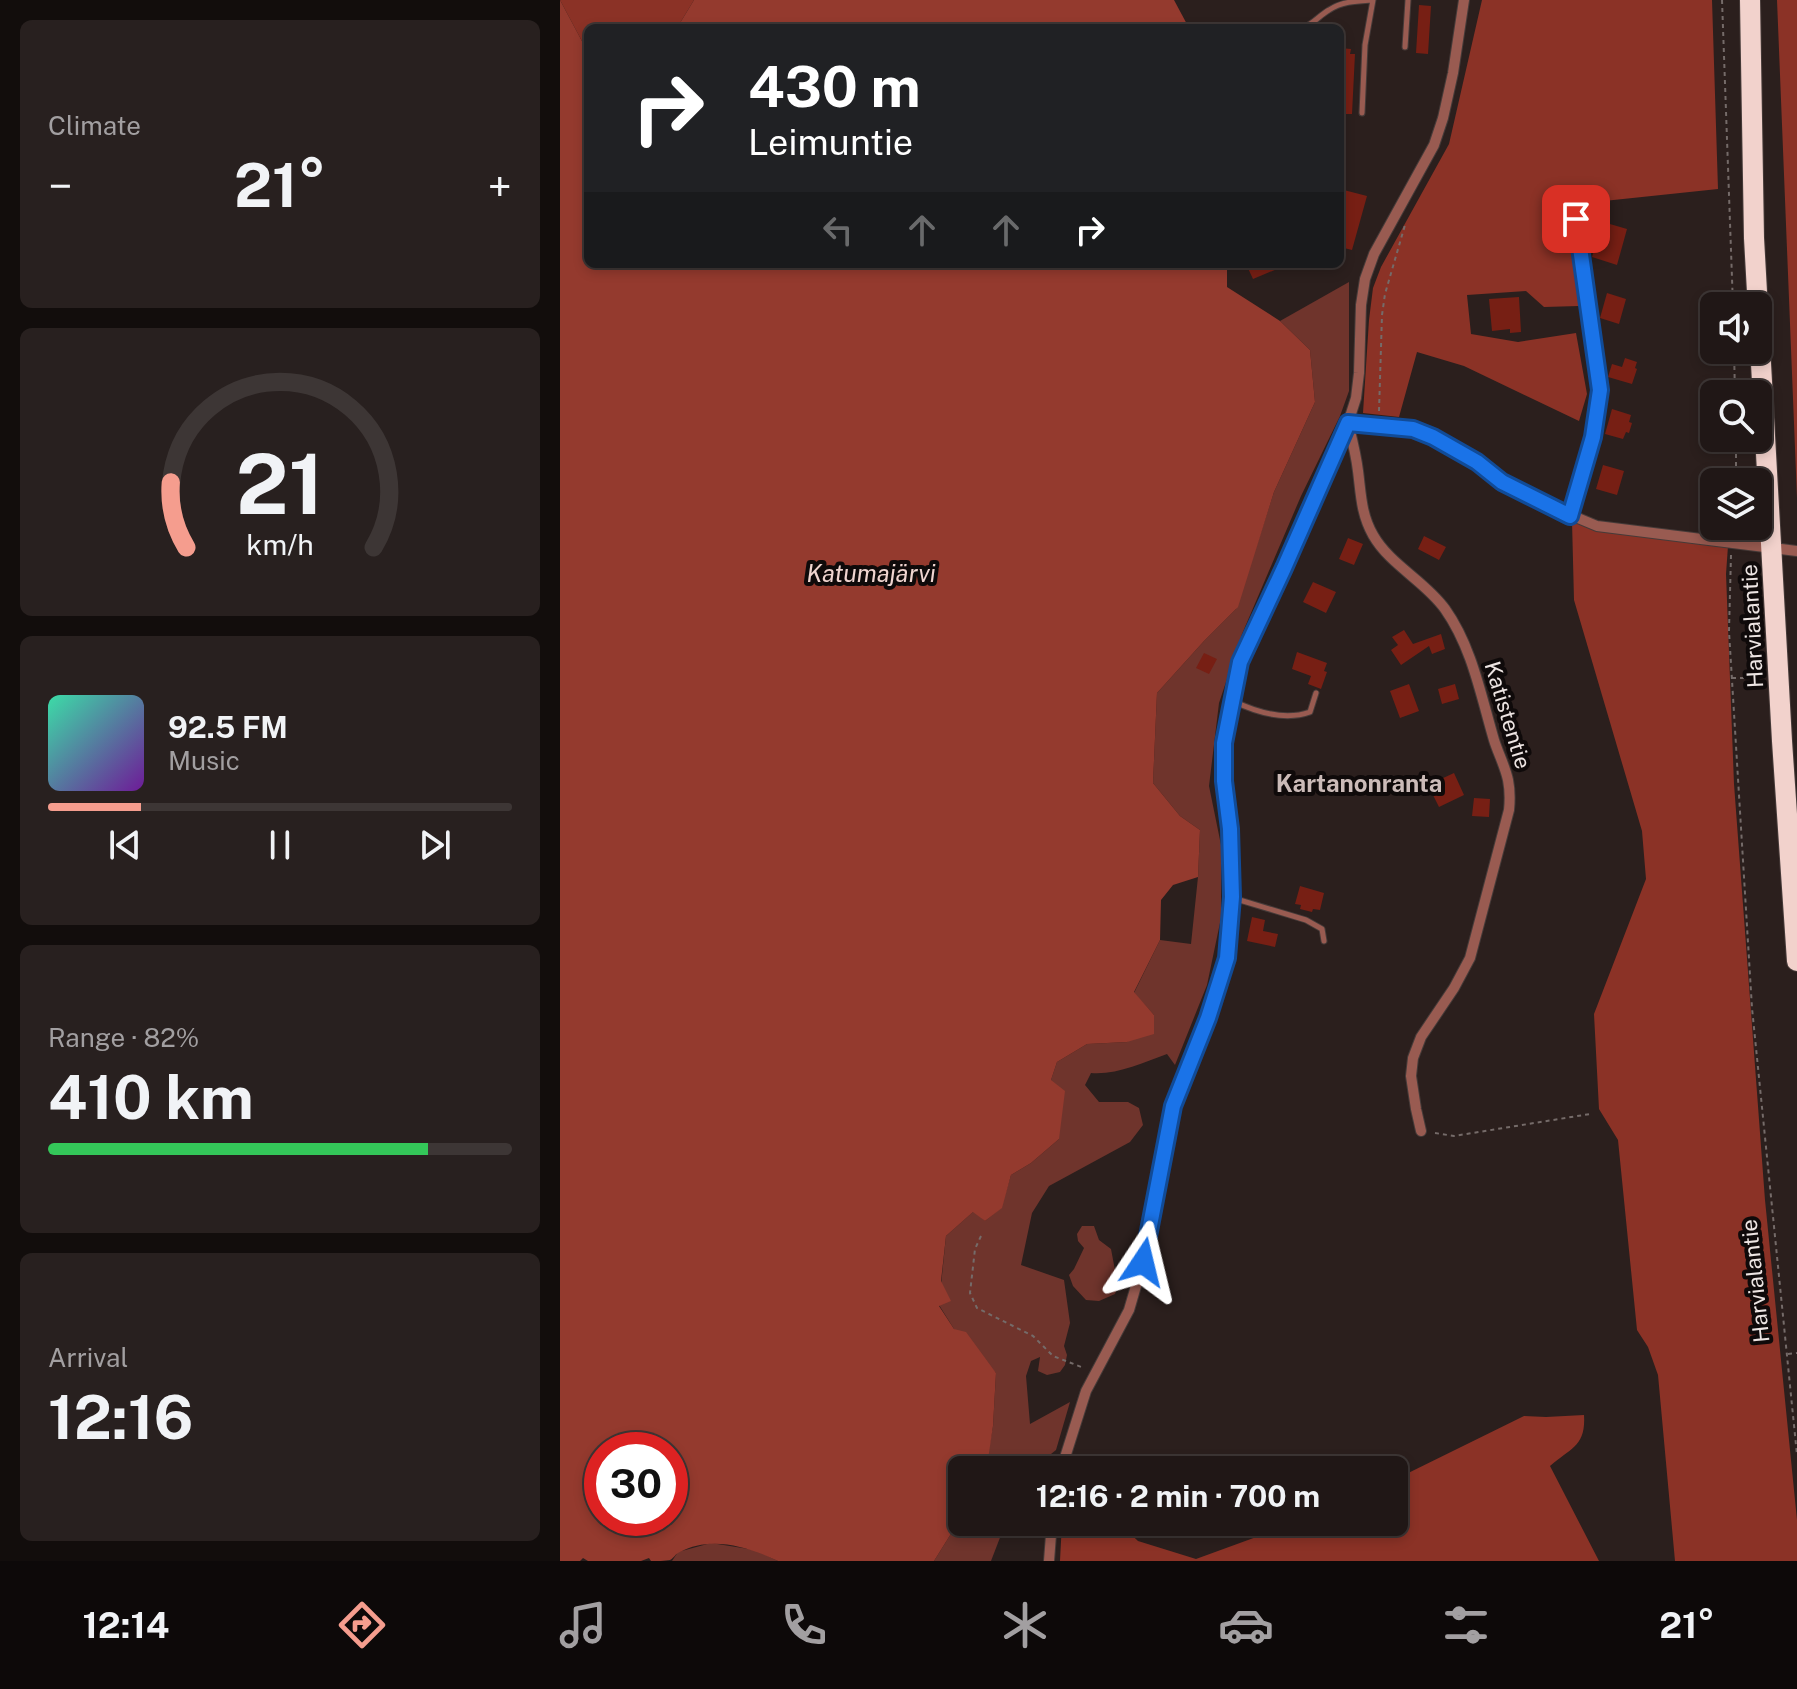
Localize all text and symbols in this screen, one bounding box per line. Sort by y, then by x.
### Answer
text: 430 m [748,54,921,120]
icon: right [616,56,720,160]
text: Climate [48,110,141,141]
text: Leimuntie [748,121,913,163]
text: 21° [234,150,326,221]
text: − [48,160,72,212]
text: + [488,160,512,212]
pin [1542,185,1610,253]
icon: arrive [1554,197,1598,241]
icon: left [816,208,860,252]
icon: ahead [900,208,944,252]
icon: ahead [984,208,1028,252]
icon: right [1068,208,1112,252]
map controls [1700,292,1772,540]
button: sound [1700,292,1772,364]
button: search [1700,380,1772,452]
text: 21 [236,435,324,533]
button: layers [1700,468,1772,540]
text: km/h [246,528,314,561]
water label: Katumajärvi [806,559,936,587]
street label: Harvialantie [1736,563,1768,689]
street label: Katistentie [1479,658,1537,772]
text: 92.5 FM [168,709,288,745]
text: Music [168,745,240,776]
district label: Kartanonranta [1276,769,1442,797]
icon: previous [103,823,147,867]
icon: pause [258,823,302,867]
icon: next [413,823,457,867]
text: Range · 82% [48,1022,199,1053]
text: 410 km [48,1062,254,1133]
street label: Harvialantie [1736,1218,1774,1344]
position arrow [1101,1220,1185,1304]
text: Arrival [48,1342,128,1373]
text: 12:16 [48,1382,193,1453]
speed limit sign: 30 [584,1432,688,1536]
text: 12:16 · 2 min · 700 m [1036,1478,1320,1514]
icon: directions [334,1597,390,1653]
icon: music [555,1597,611,1653]
icon: phone [776,1597,832,1653]
icon: climate [997,1597,1053,1653]
icon: car [1218,1597,1274,1653]
icon: filters [1438,1597,1494,1653]
text: 12:14 [82,1604,169,1646]
text: 21° [1659,1604,1715,1646]

